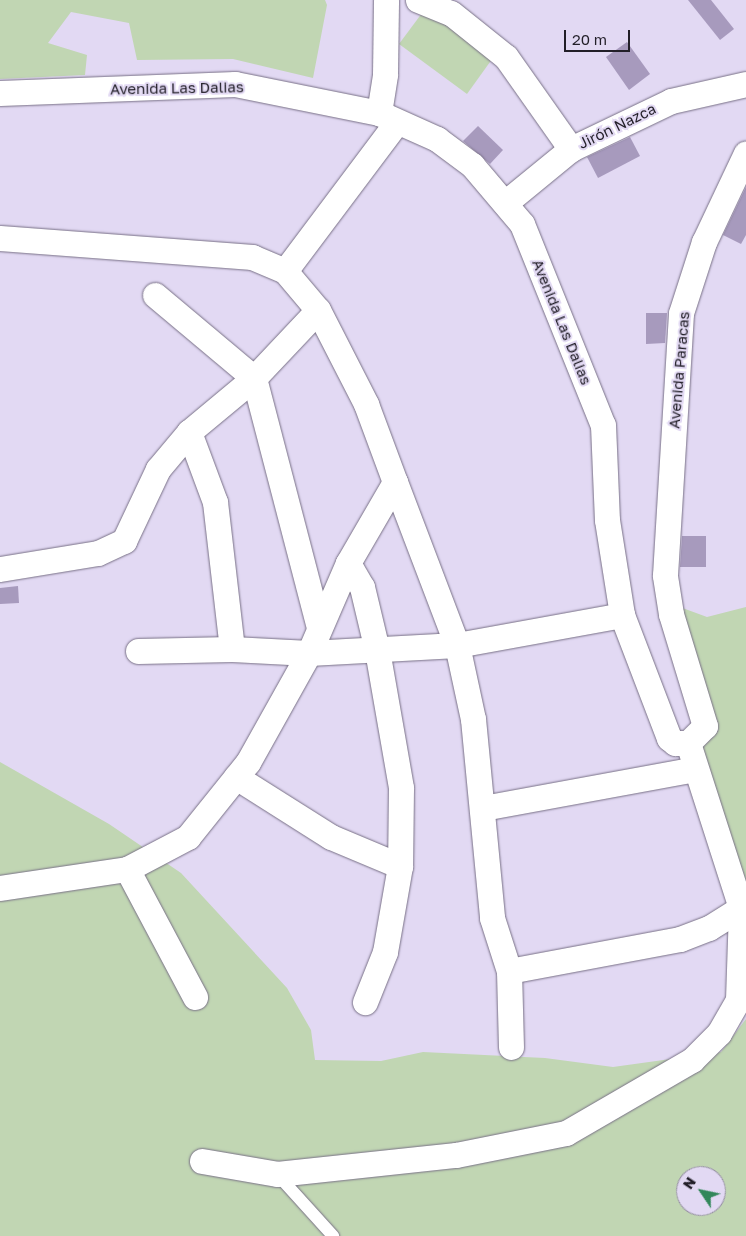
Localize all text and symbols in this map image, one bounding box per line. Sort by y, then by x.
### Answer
scale bar [566,20,632,52]
text: 20 m [572,30,607,48]
street label: Avenida Las Dalias [110,78,244,98]
street label: Jirón Nazca [575,99,659,153]
street label: Avenida Las Dalias [529,257,595,387]
street label: Avenida Paracas [665,311,693,429]
north arrow [676,1166,726,1216]
text: N [679,1174,699,1192]

